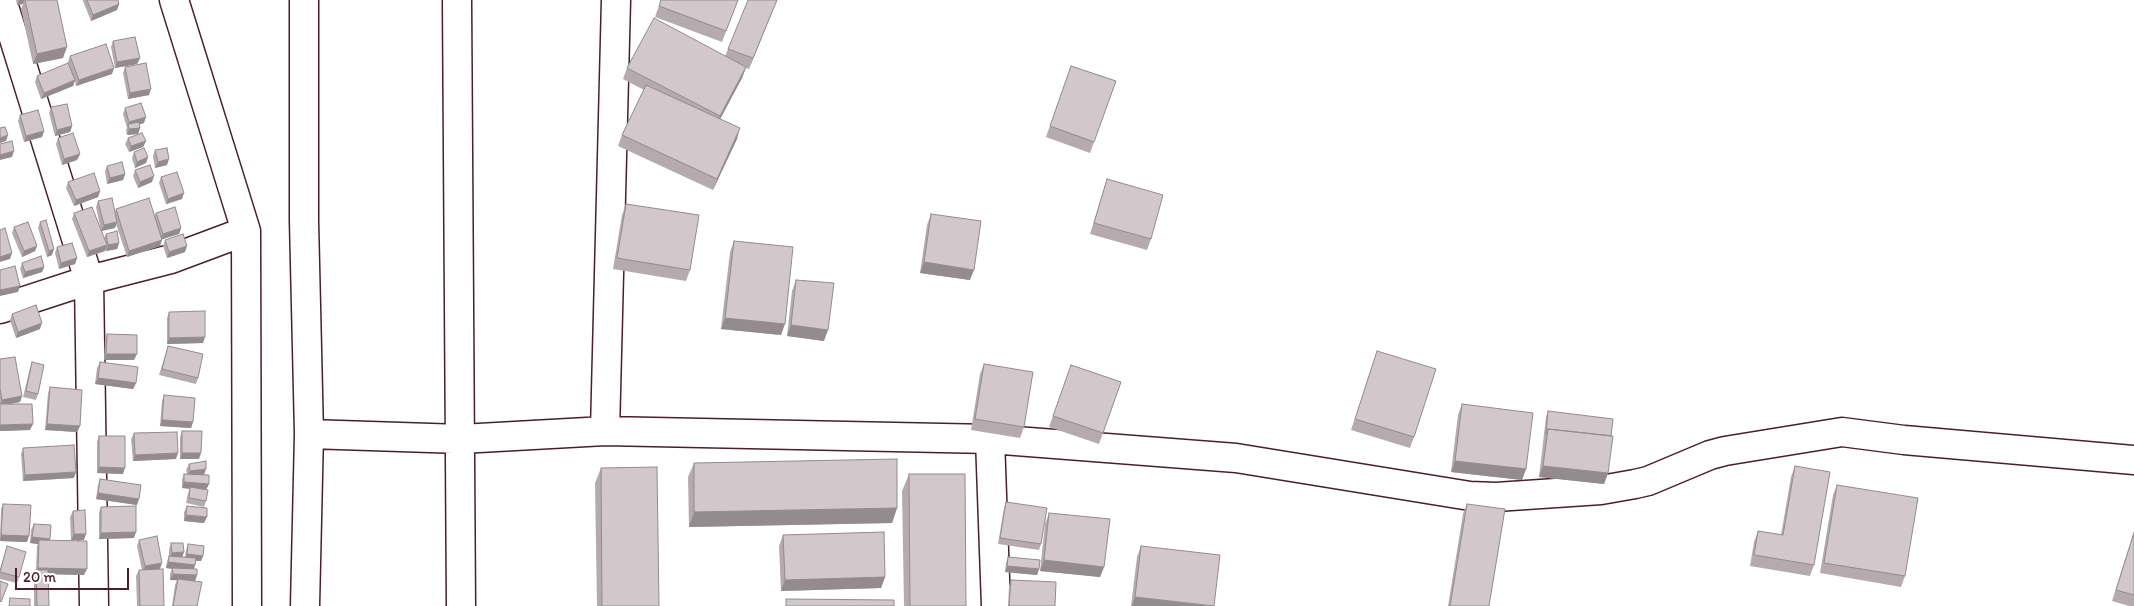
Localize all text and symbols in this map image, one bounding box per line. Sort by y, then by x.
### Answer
scale bar [18,558,131,590]
text: 20 m [23,568,56,586]

